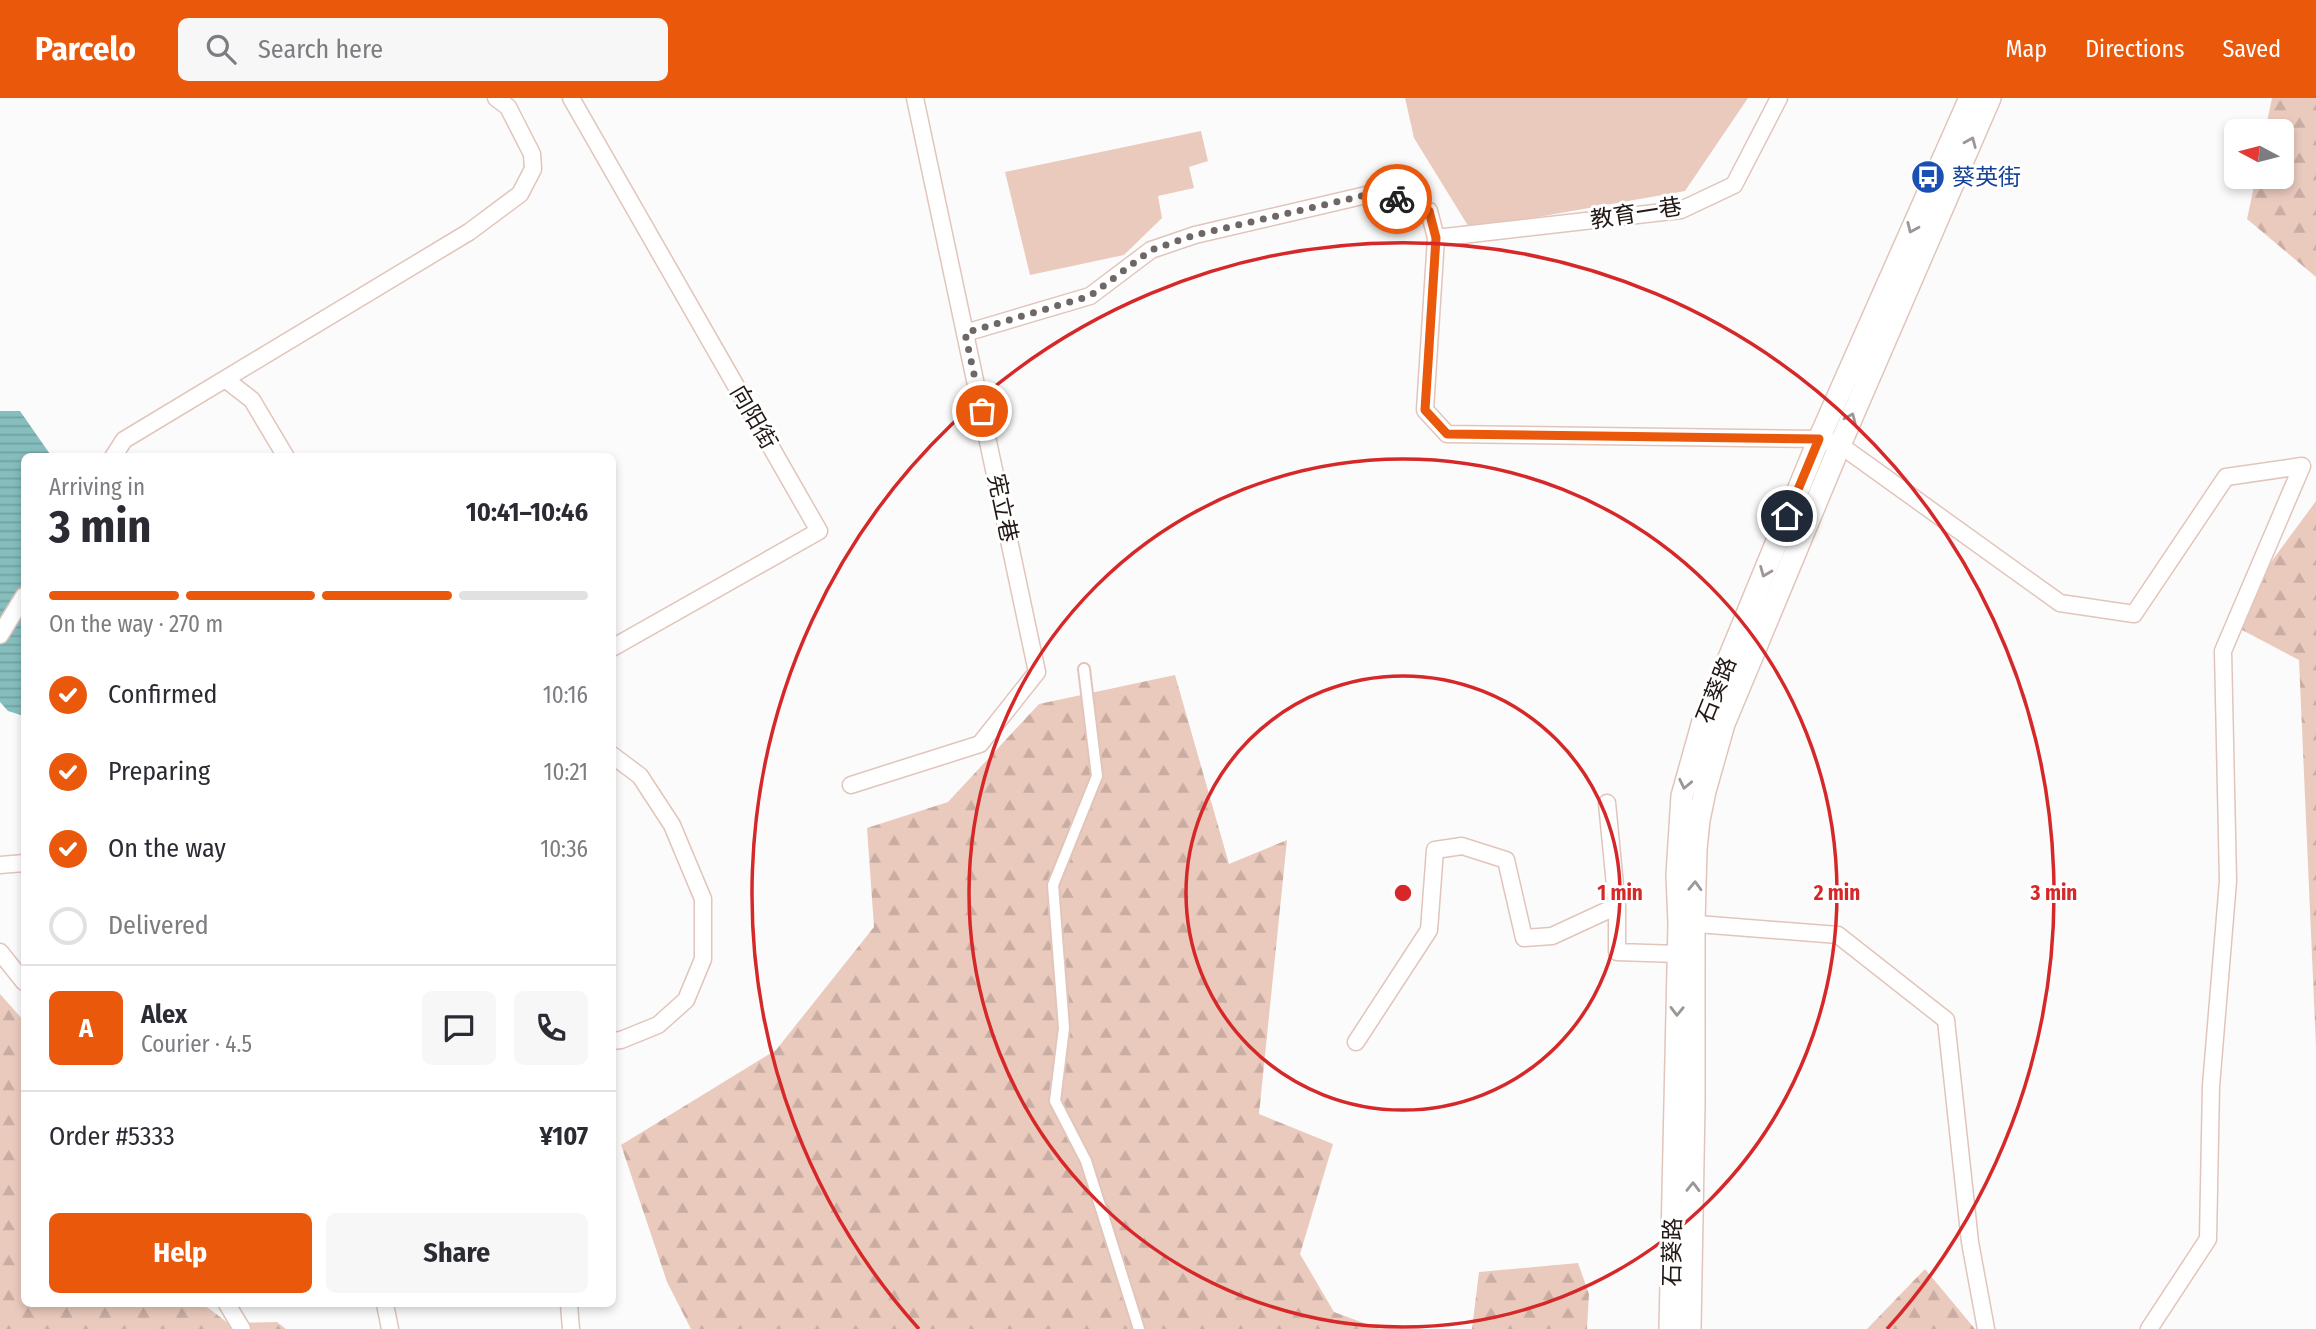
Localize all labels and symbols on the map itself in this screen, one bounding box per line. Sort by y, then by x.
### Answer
north arrow [2224,119,2294,189]
one-way arrow [1963,137,1977,149]
bus stop icon: 葵英街 [1909,158,1947,196]
place label: 葵英街 [1952,163,2021,191]
courier [1362,164,1432,234]
street label: 教育一巷 [1588,192,1684,234]
one-way arrow [1907,221,1921,233]
street label: 向阳街 [725,380,783,454]
pin [952,381,1012,441]
one-way arrow [1843,413,1857,425]
street label: 宪立巷 [982,471,1024,545]
pin [1757,486,1817,546]
one-way arrow [1759,565,1773,577]
street label: 石葵路 [1690,653,1742,727]
one-way arrow [1679,778,1693,790]
text: 1 min [1597,880,1643,906]
text: 2 min [1813,880,1860,906]
text: 3 min [2030,880,2077,906]
centre of rings [1391,881,1415,905]
one-way arrow [1687,881,1703,891]
one-way arrow [1670,1006,1685,1017]
one-way arrow [1685,1182,1701,1192]
street label: 石葵路 [1657,1217,1687,1287]

